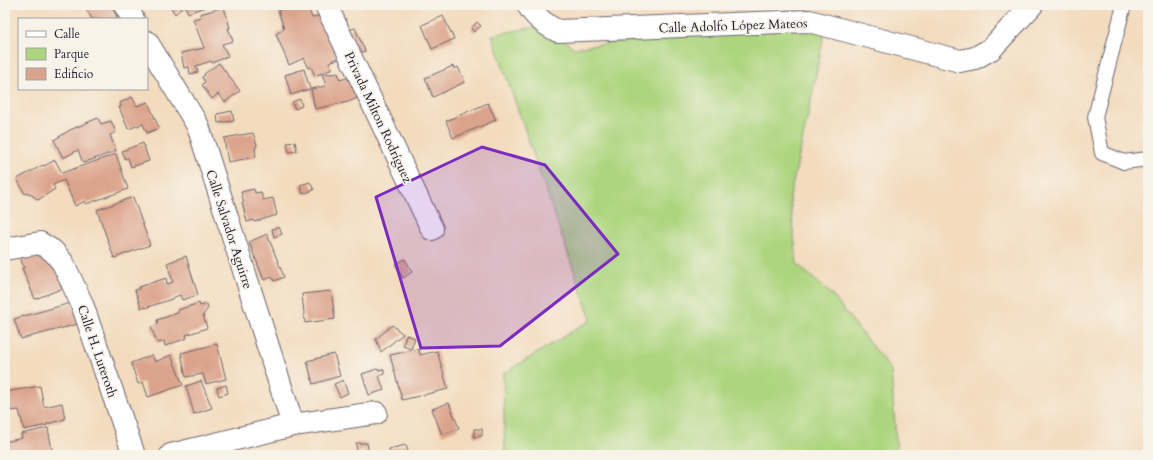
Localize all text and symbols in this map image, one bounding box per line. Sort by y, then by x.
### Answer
street label: Calle Adolfo López Mateos [658,14,808,38]
legend [18,18,148,90]
text: Calle [54,26,80,42]
text: Parque [54,46,89,62]
street label: Privada Milton Rodríguez [340,49,417,186]
text: Edificio [54,66,94,82]
street label: Calle Salvador Aguirre [201,168,257,291]
street label: Calle H. Luteroth [73,302,121,400]

